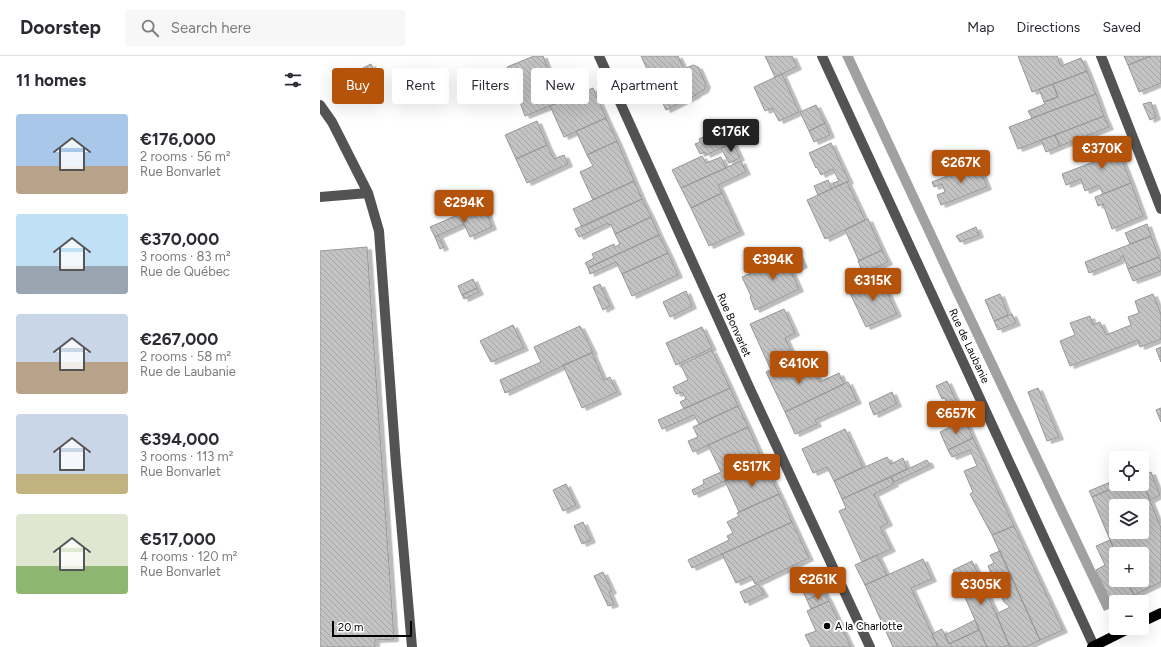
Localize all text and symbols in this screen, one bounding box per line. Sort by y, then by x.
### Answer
search box [125,10,405,46]
text: Doorstep [20,16,101,39]
icon: search [139,17,161,39]
text: Search here [171,19,251,37]
text: Map [967,19,995,36]
text: Directions [1017,19,1080,36]
text: Saved [1102,19,1141,36]
chip: Buy [332,68,384,104]
chip: Rent [392,68,449,104]
chip: Filters [457,68,523,104]
chip: New [531,68,589,104]
chip: Apartment [597,68,692,104]
icon: filters [282,69,304,91]
text: 11 homes [16,70,86,90]
pin: €176K [703,119,759,153]
text: €176K [712,124,750,139]
text: €176,000 [140,129,216,149]
icon: home [48,130,96,178]
pin: €370K [1074,136,1130,170]
text: €370K [1082,141,1122,156]
text: 2 rooms · 56 m² [140,149,231,164]
pin: €267K [933,150,989,184]
text: €267K [941,155,981,170]
text: Rue Bonvarlet [140,164,221,179]
pin: €294K [436,190,492,224]
text: €294K [444,195,485,210]
text: €370,000 [140,229,219,249]
icon: home [48,230,96,278]
pin: €394K [745,247,801,281]
text: 3 rooms · 83 m² [140,249,231,264]
text: €394K [753,252,793,267]
text: Rue de Québec [140,264,230,279]
pin: €315K [845,268,901,302]
text: €315K [854,273,892,288]
street label: Rue Bonvarlet [714,291,754,359]
street label: Rue de Laubanie [946,306,992,386]
text: €267,000 [140,329,218,349]
icon: home [48,330,96,378]
text: 2 rooms · 58 m² [140,349,231,364]
pin: €410K [771,351,827,385]
text: €410K [779,356,819,371]
text: Rue de Laubanie [140,364,236,379]
pin: €657K [928,401,984,435]
text: €657K [936,406,976,421]
text: €394,000 [140,429,219,449]
icon: home [48,430,96,478]
text: 3 rooms · 113 m² [140,449,233,464]
map controls [1109,451,1149,635]
button: locate [1109,451,1149,491]
pin: €517K [724,454,780,488]
text: €517K [733,459,771,474]
text: Rue Bonvarlet [140,464,221,479]
button: layers [1109,499,1149,539]
text: €517,000 [140,529,216,549]
icon: home [48,530,96,578]
button: + [1109,547,1149,587]
text: 4 rooms · 120 m² [140,549,238,564]
text: Rue Bonvarlet [140,564,221,579]
pin: €261K [790,567,846,601]
text: €261K [799,572,837,587]
pin: €305K [953,572,1009,606]
text: €305K [961,577,1001,592]
button: − [1109,595,1149,635]
scale bar [332,619,412,638]
place label: A la Charlotte [835,620,902,633]
text: 20 m [338,621,363,634]
marker: A la Charlotte [822,621,832,631]

